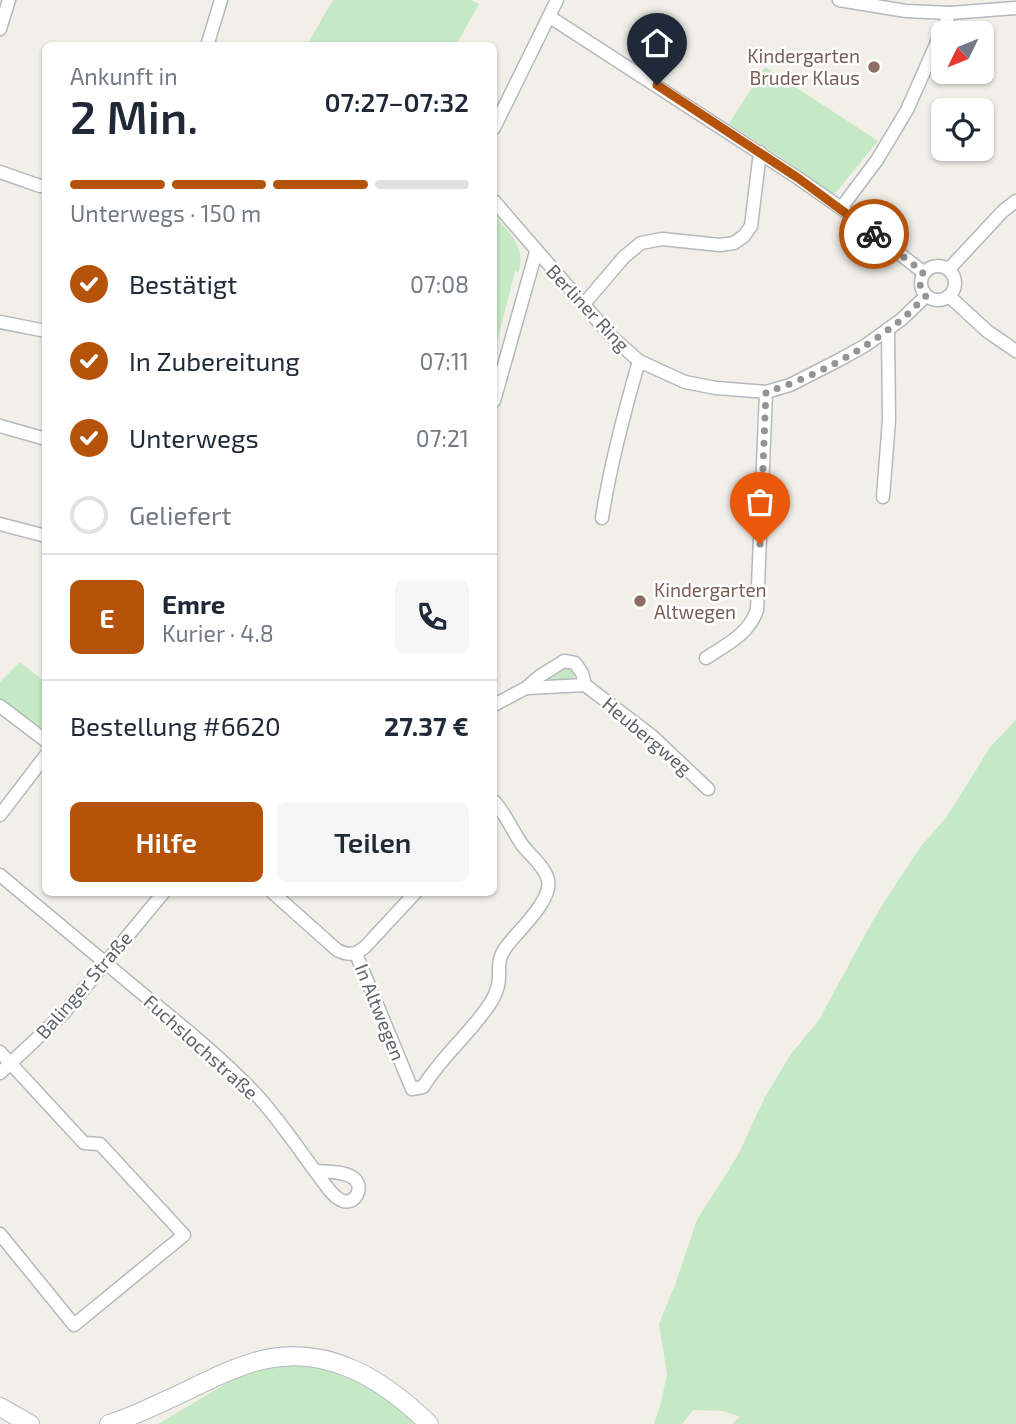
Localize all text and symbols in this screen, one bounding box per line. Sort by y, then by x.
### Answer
pin [627,13,687,85]
north arrow [931,21,994,84]
map controls [931,21,994,161]
icon: home [638,24,676,62]
place label: Kindergarten Bruder Klaus [747,44,860,89]
marker: Kindergarten Bruder Klaus [866,59,882,75]
text: Ankunft in [70,62,178,90]
text: 07:27–07:32 [324,86,469,117]
text: 2 Min. [70,88,198,143]
button: locate [931,98,994,161]
text: Unterwegs · 150 m [70,199,261,227]
courier [839,199,909,269]
icon: bike [855,215,893,253]
street label: Berliner Ring [542,259,635,356]
icon: check [70,265,108,303]
text: Bestätigt [129,268,237,299]
text: 07:08 [410,270,469,298]
icon: check [70,342,108,380]
text: In Zubereitung [129,345,300,376]
text: 07:11 [420,347,469,375]
icon: check [70,419,108,457]
text: Unterwegs [129,422,259,453]
text: 07:21 [416,424,469,452]
pin [730,472,790,544]
icon: bag [741,483,779,521]
text: Geliefert [129,499,231,530]
place label: Kindergarten Altwegen [654,578,767,623]
button: phone [395,580,469,654]
text: Emre [162,588,225,619]
marker: Kindergarten Altwegen [632,593,648,609]
text: E [99,602,115,633]
text: Kurier · 4.8 [162,619,274,647]
street label: Heubergweg [598,692,697,780]
text: Bestellung #6620 [70,710,281,741]
text: 27.37 € [384,710,469,741]
button: Hilfe [70,802,263,882]
button: Teilen [277,802,469,882]
street label: Balinger Straße [31,926,136,1043]
street label: In Altwegen [351,960,410,1063]
street label: Fuchslochstraße [140,989,263,1104]

